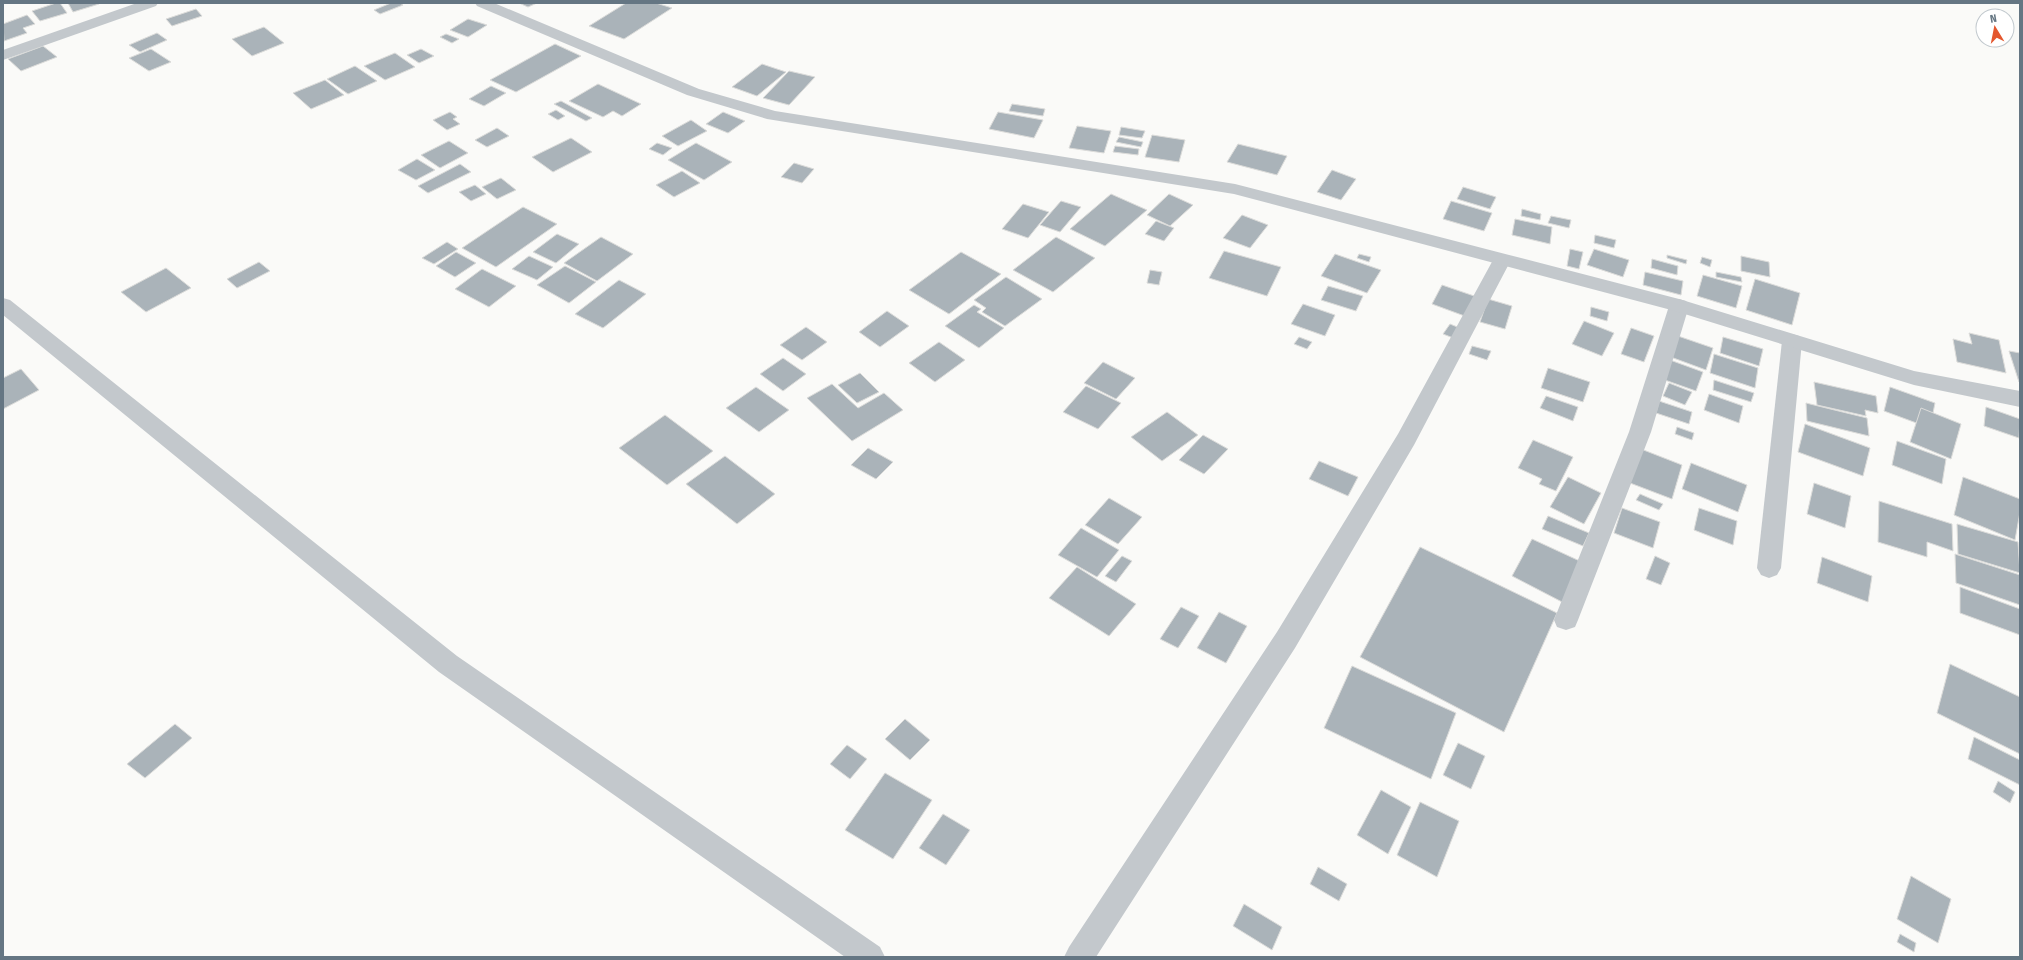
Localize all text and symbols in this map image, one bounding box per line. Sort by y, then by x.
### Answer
north arrow [1975,8,2015,48]
text: N [1989,12,1998,26]

